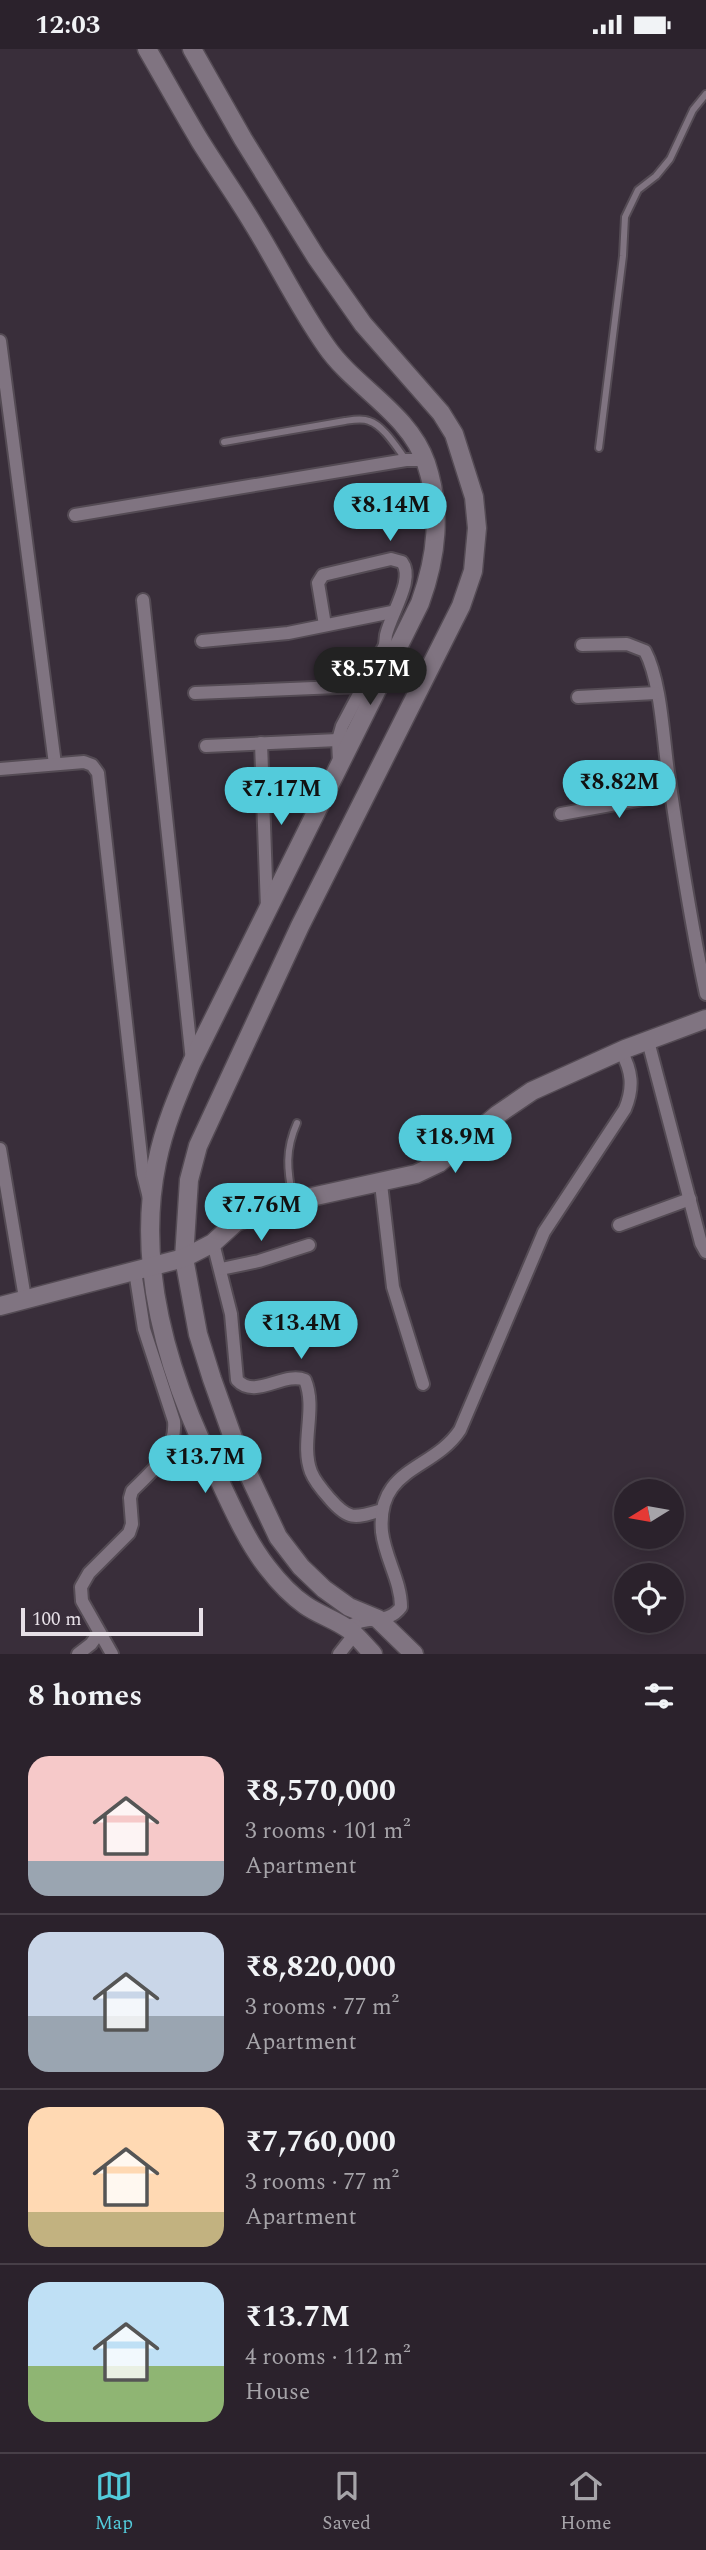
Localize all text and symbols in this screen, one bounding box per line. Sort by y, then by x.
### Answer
text: 12:03 [35,5,100,45]
pin: ₹8.14M [333,483,447,543]
text: ₹8.14M [350,488,430,523]
pin: ₹8.57M [313,647,427,707]
text: ₹8.57M [330,652,410,687]
pin: ₹8.82M [562,761,676,820]
text: ₹8.82M [579,765,659,800]
pin: ₹7.17M [224,767,338,827]
text: ₹7.17M [241,772,321,807]
pin: ₹18.9M [398,1115,512,1175]
text: ₹18.9M [415,1120,495,1155]
pin: ₹7.76M [204,1183,318,1243]
text: ₹7.76M [221,1188,301,1223]
pin: ₹13.4M [244,1301,358,1361]
text: ₹13.4M [261,1306,341,1341]
pin: ₹13.7M [148,1435,262,1495]
text: ₹13.7M [165,1440,245,1475]
north arrow [614,1479,684,1549]
map controls [614,1479,684,1633]
button: locate [614,1563,684,1633]
scale bar [21,1605,203,1637]
text: 100 m [32,1605,82,1634]
text: 8 homes [28,1673,142,1719]
icon: filters [640,1677,678,1715]
text: ₹8,570,000 [245,1768,396,1814]
icon: home [84,1784,168,1868]
text: 3 rooms · 101 m² [245,1814,411,1849]
text: Apartment [245,1849,357,1884]
text: ₹8,820,000 [245,1944,396,1990]
icon: home [84,1960,168,2044]
text: 3 rooms · 77 m² [245,1990,399,2025]
text: Apartment [245,2025,357,2060]
text: ₹7,760,000 [245,2119,396,2165]
icon: home [84,2135,168,2219]
text: 3 rooms · 77 m² [245,2165,399,2200]
text: Apartment [245,2200,357,2235]
text: ₹13.7M [245,2294,350,2340]
icon: home [84,2310,168,2394]
text: 4 rooms · 112 m² [245,2340,411,2375]
text: House [245,2375,310,2410]
tab: Map [95,2467,133,2538]
tab: Saved [322,2467,371,2538]
tab: Home [560,2467,611,2538]

